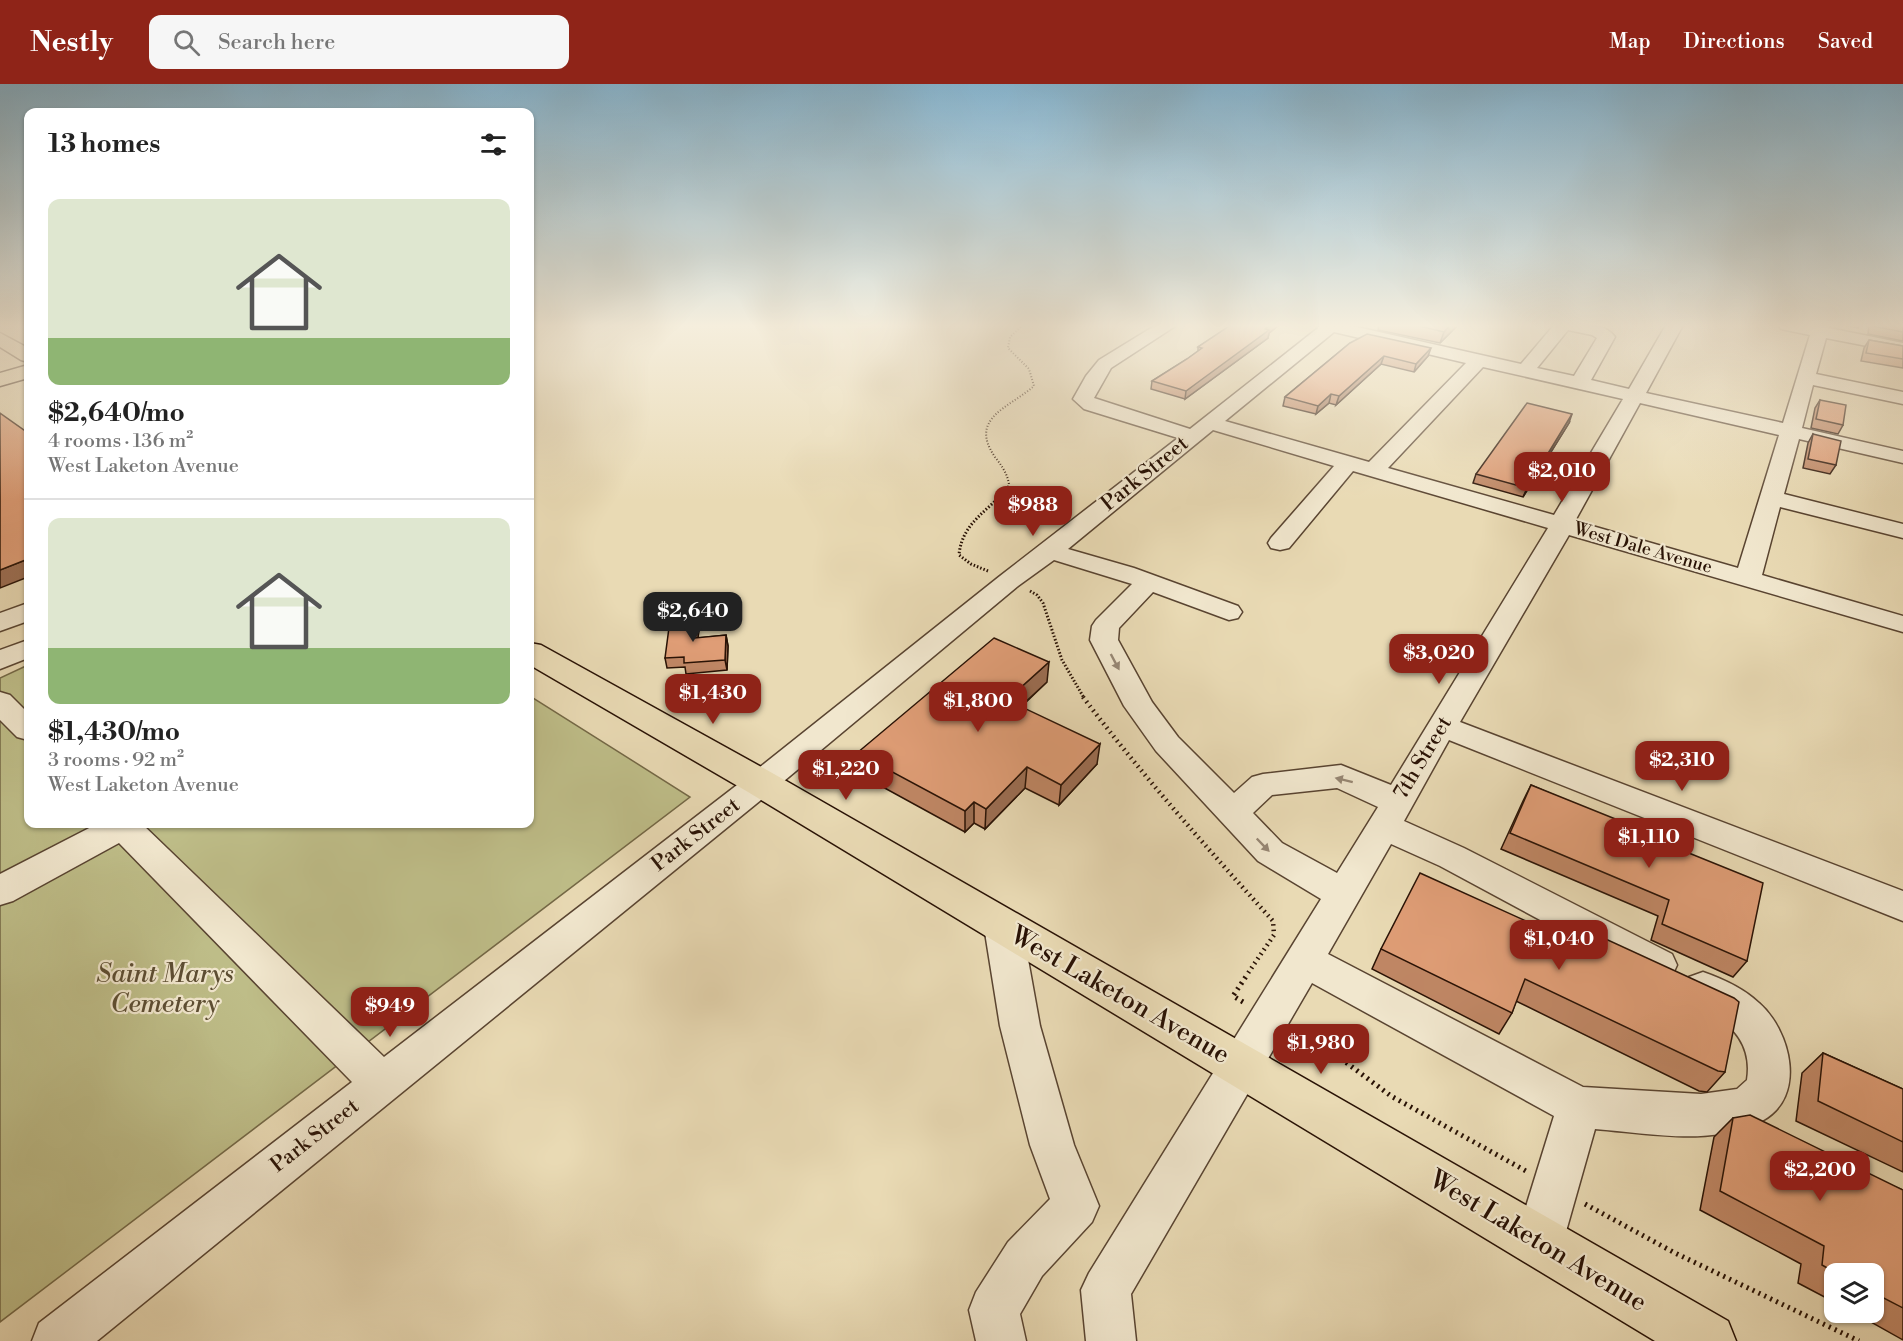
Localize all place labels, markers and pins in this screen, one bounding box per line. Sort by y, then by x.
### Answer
pin: $2,010 [1513,452,1611,503]
pin: $988 [997,486,1069,537]
pin: $2,640 [644,592,742,643]
pin: $3,020 [1390,634,1488,685]
pin: $1,430 [664,674,762,725]
pin: $1,800 [929,682,1027,733]
pin: $2,310 [1633,741,1731,792]
pin: $1,220 [797,750,895,801]
pin: $1,110 [1600,818,1698,869]
pin: $1,040 [1510,920,1608,971]
pin: $949 [354,987,426,1038]
pin: $1,980 [1272,1024,1370,1075]
pin: $2,200 [1771,1151,1869,1202]

